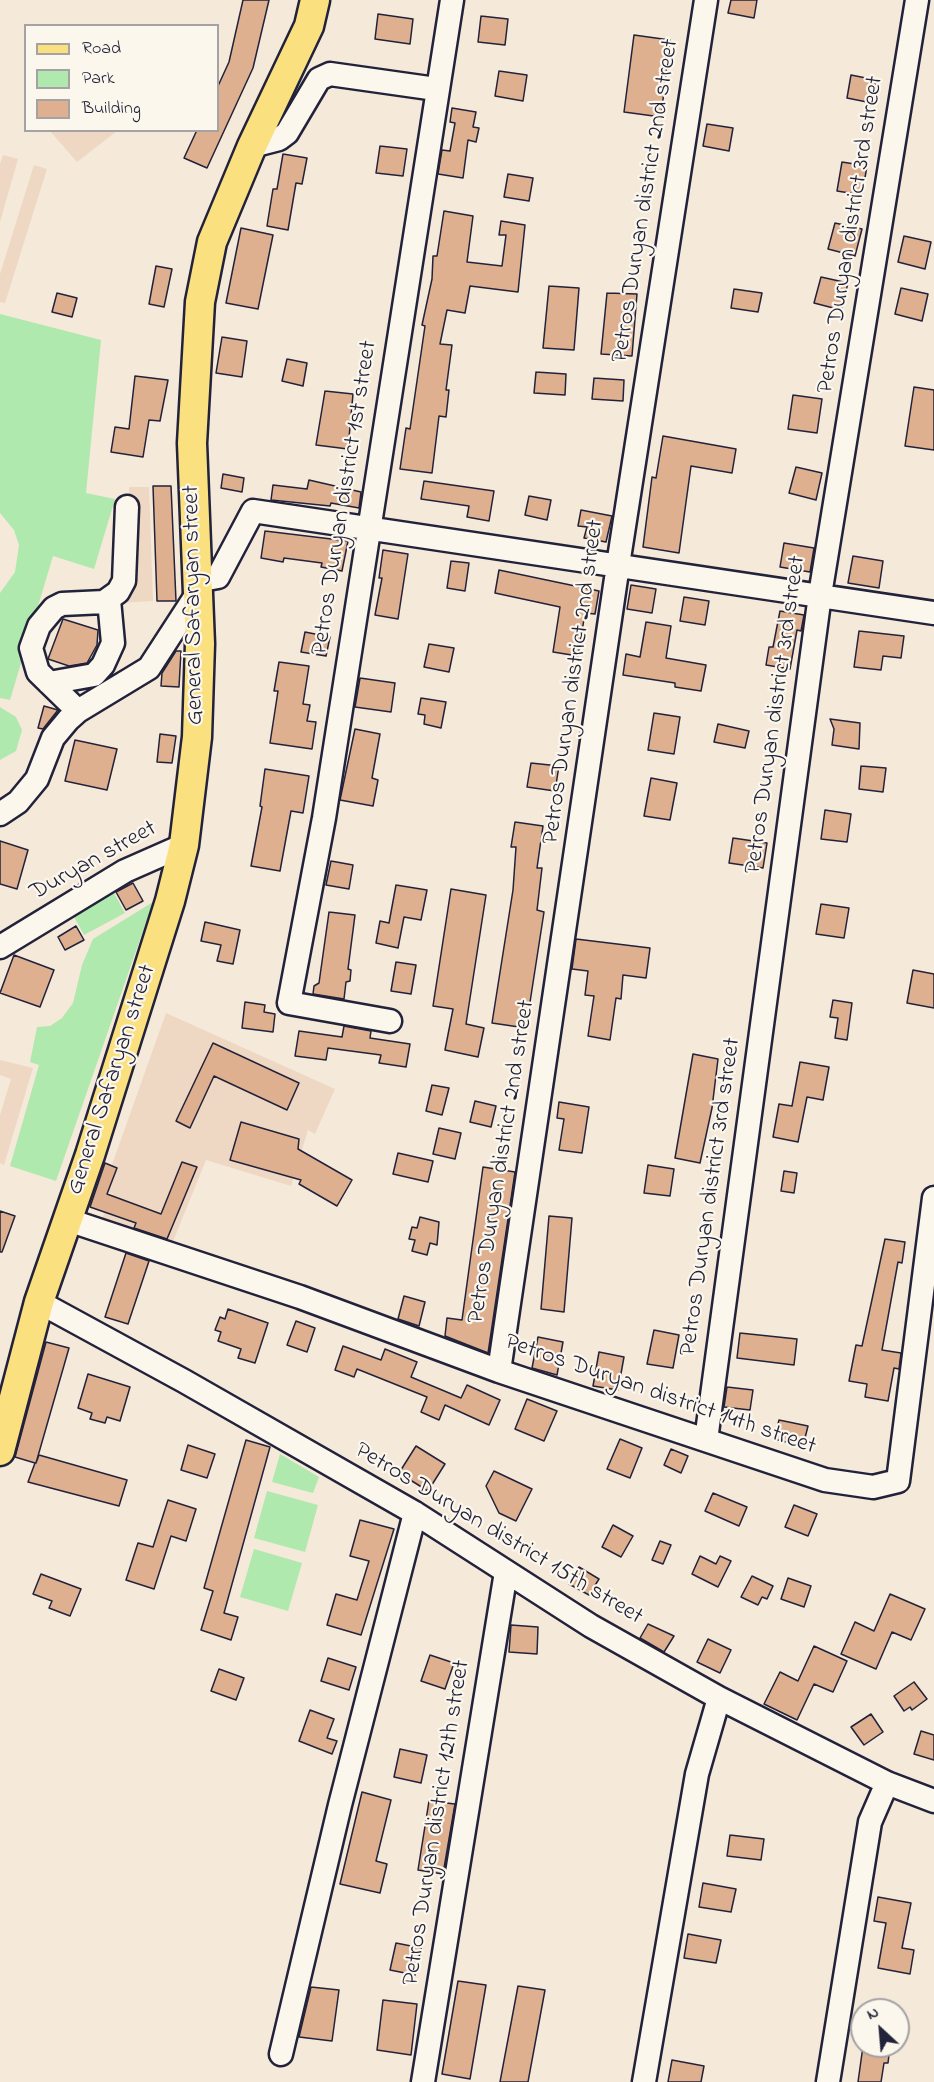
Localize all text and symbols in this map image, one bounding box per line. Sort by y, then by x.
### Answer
legend [24,24,219,132]
text: Road [82,36,121,62]
street label: Petros Duryan district 2nd street [607,37,687,365]
text: Park [82,66,115,92]
street label: Petros Duryan district 3rd street [813,74,891,396]
text: Building [82,96,141,122]
street label: Petros Duryan district 1st street [307,339,385,657]
street label: General Safaryan street [179,485,211,725]
street label: Petros Duryan district 2nd street [538,518,612,846]
street label: Petros Duryan district 3rd street [740,554,814,876]
street label: Duryan street [26,815,162,909]
street label: General Safaryan street [62,961,164,1199]
street label: Petros Duryan district 2nd street [463,998,543,1326]
street label: Petros Duryan district 3rd street [675,1036,749,1358]
street label: Petros Duryan district 14th street [501,1329,819,1463]
street label: Petros Duryan district 15th street [349,1437,647,1633]
street label: Petros Duryan district 12th street [398,1658,478,1988]
north arrow [850,1998,910,2058]
text: N [863,2000,883,2027]

